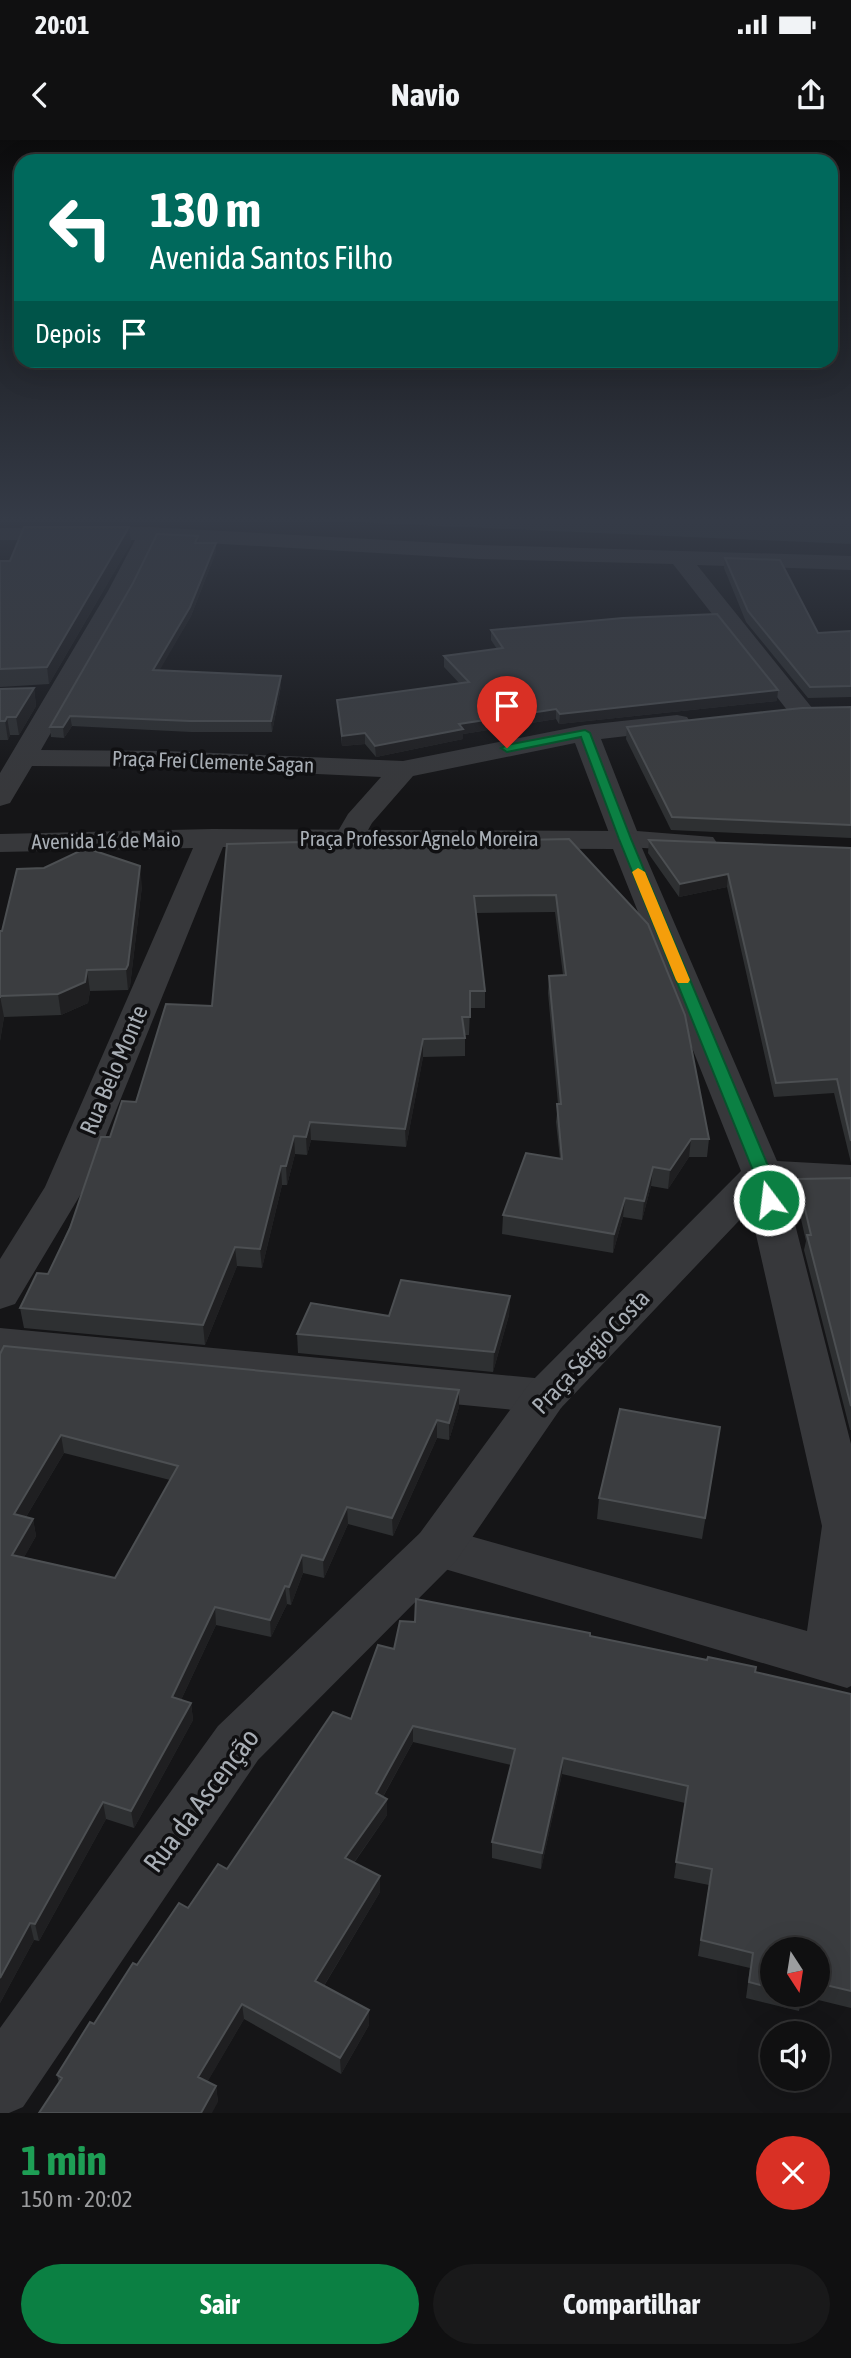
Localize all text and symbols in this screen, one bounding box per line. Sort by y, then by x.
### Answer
text: 20:01 [35,10,90,40]
icon: back [21,76,59,114]
text: Navio [391,76,460,113]
icon: share [792,76,830,114]
text: 130 m [150,181,261,237]
icon: left [35,182,126,273]
text: Avenida Santos Filho [150,239,393,276]
icon: arrive [115,315,153,353]
text: Depois [35,319,101,349]
pin [477,676,537,748]
icon: arrive [488,687,526,725]
street label: Praça Frei Clemente Sagan [112,745,315,777]
street label: Praça Professor Agnelo Moreira [300,826,538,850]
street label: Avenida 16 de Maio [31,827,181,853]
street label: Rua Belo Monte [74,1001,153,1138]
position arrow [732,1163,806,1237]
street label: Praça Sérgio Costa [526,1284,655,1419]
street label: Rua da Ascenção [137,1722,265,1878]
north arrow [760,1937,830,2007]
map controls [760,1937,830,2091]
button: sound [760,2021,830,2091]
text: 1 min [21,2136,107,2184]
button: close [756,2136,830,2210]
text: 150 m · 20:02 [21,2186,133,2212]
button: Sair [21,2264,419,2344]
button: Compartilhar [433,2264,830,2344]

